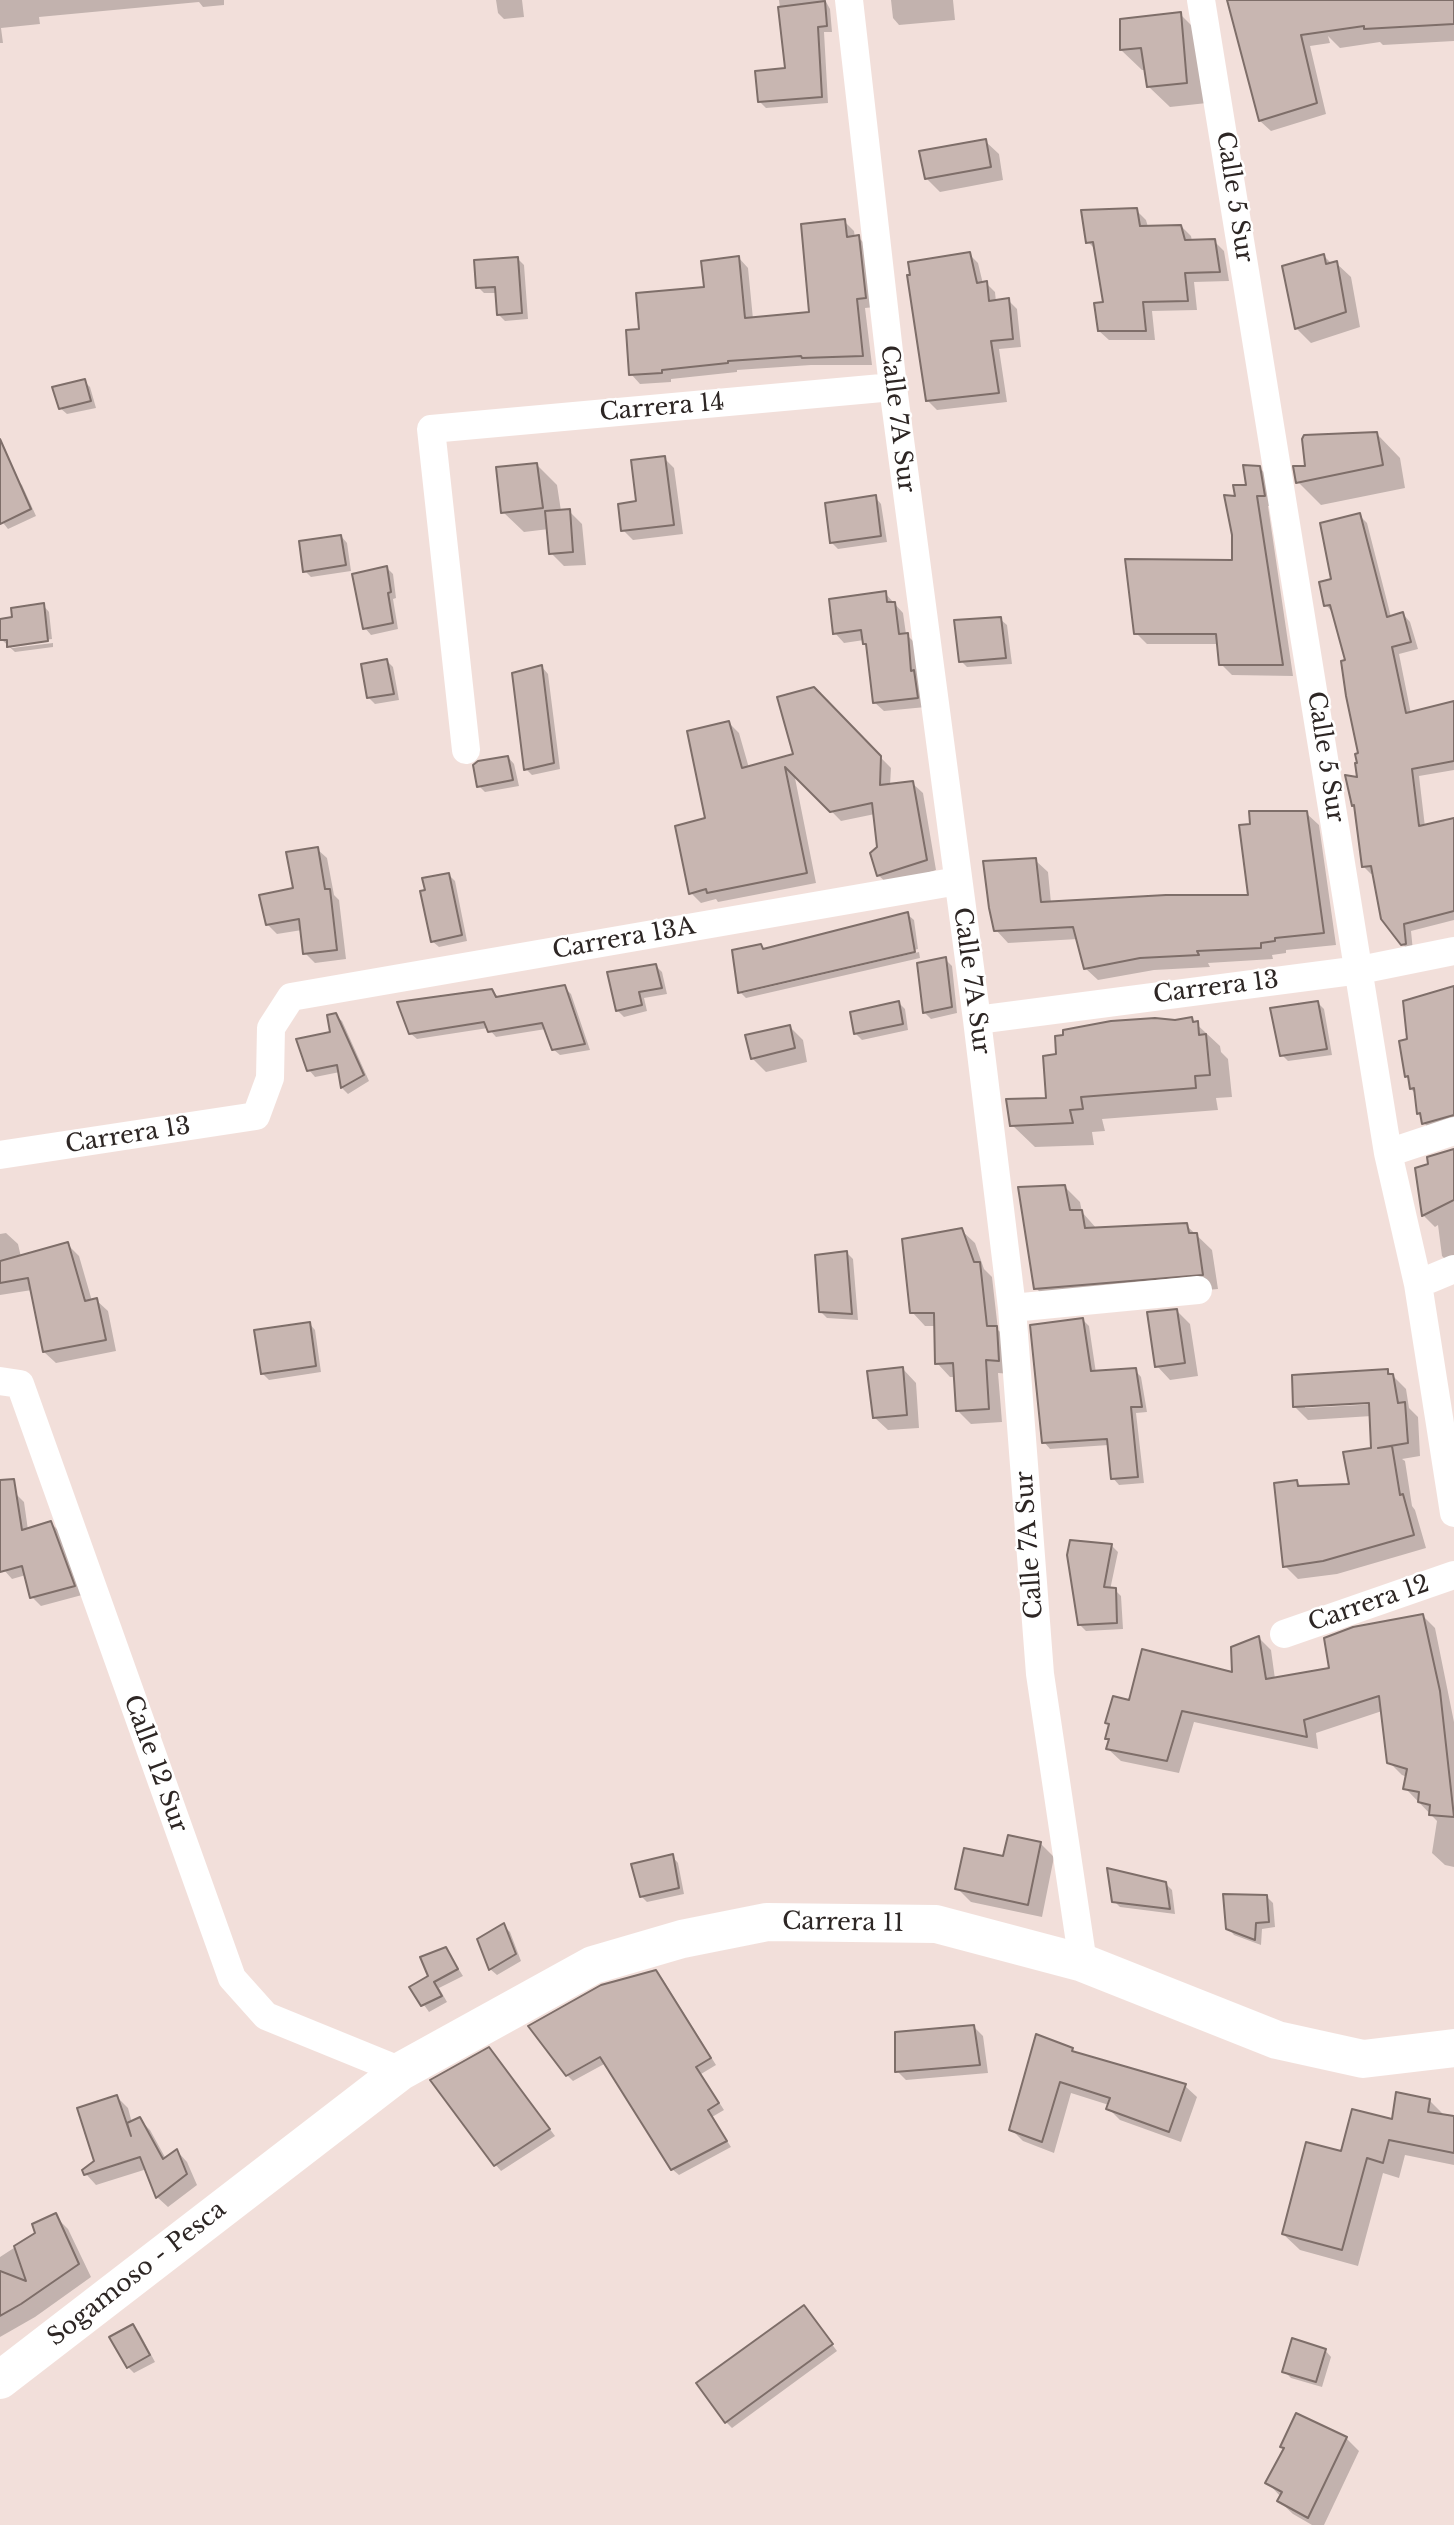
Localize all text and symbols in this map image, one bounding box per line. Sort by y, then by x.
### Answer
street label: Calle 5 Sur [1209,129,1259,265]
street label: Calle 7A Sur [874,344,920,494]
street label: Carrera 14 [598,388,726,428]
street label: Calle 5 Sur [1300,689,1350,825]
street label: Calle 7A Sur [946,906,996,1056]
street label: Carrera 13A [550,912,698,966]
street label: Carrera 13 [1152,966,1280,1010]
street label: Carrera 13 [63,1112,193,1160]
street label: Calle 7A Sur [1010,1470,1050,1620]
street label: Carrera 12 [1305,1570,1433,1638]
street label: Calle 12 Sur [117,1691,193,1837]
street label: Carrera 11 [782,1908,904,1938]
street label: Sogamoso - Pesca [42,2195,232,2353]

